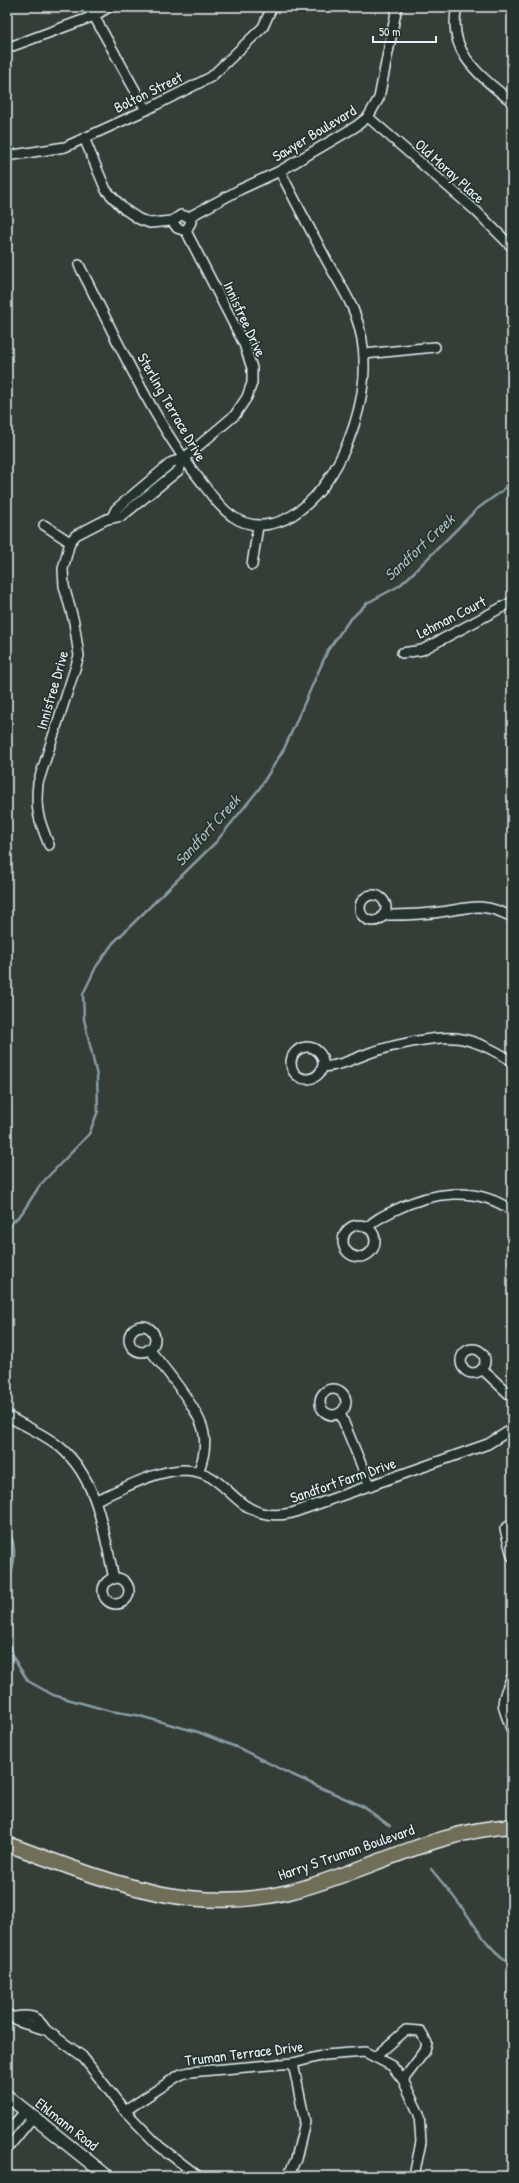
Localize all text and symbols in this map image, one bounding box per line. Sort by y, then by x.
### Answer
scale bar [373,18,436,44]
text: 50 m [379,23,400,40]
street label: Bolton Street [110,66,187,118]
street label: Sawyer Boulevard [268,100,360,166]
street label: Old Moray Place [411,134,489,208]
street label: Innisfree Drive [218,278,272,360]
street label: Sterling Terrace Drive [132,349,212,465]
water label: Sandfort Creek [379,508,460,585]
street label: Lehman Court [413,590,490,643]
street label: Innisfree Drive [31,648,73,732]
water label: Sandfort Creek [169,789,246,870]
street label: Sandfort Farm Drive [287,1452,399,1508]
street label: Harry S Truman Boulevard [275,1819,417,1885]
street label: Truman Terrace Drive [184,2035,304,2071]
street label: Ehlmann Road [31,2093,103,2155]

